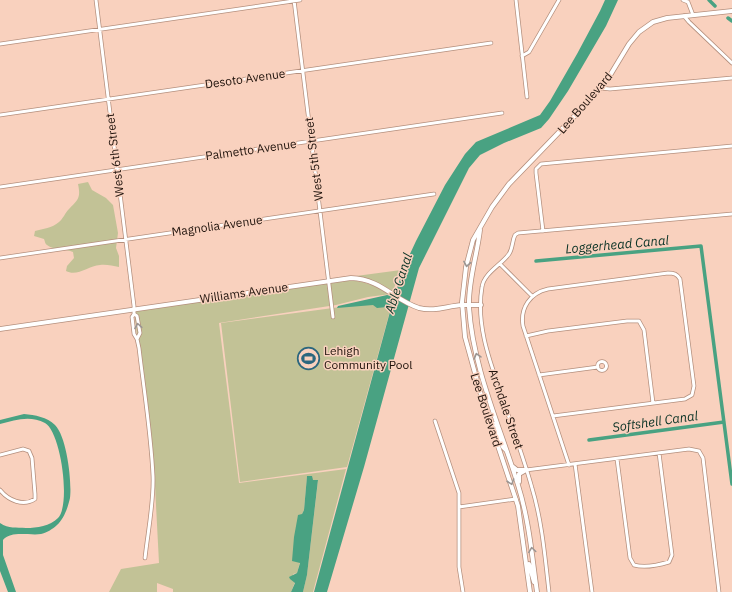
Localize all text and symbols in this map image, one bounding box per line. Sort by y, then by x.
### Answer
street label: Desoto Avenue [204,65,286,92]
street label: Lee Boulevard [554,69,615,136]
street label: West 6th Street [102,113,127,198]
street label: West 5th Street [301,117,326,202]
street label: Palmetto Avenue [204,136,298,163]
street label: Magnolia Avenue [171,212,264,239]
water label: Loggerhead Canal [565,231,670,257]
water label: Able Canal [380,250,416,316]
one-way arrow [463,261,472,267]
street label: Williams Avenue [199,279,289,306]
one-way arrow [135,323,143,329]
place label: Lehigh Community Pool [324,343,413,372]
sports icon: Lehigh Community Pool [295,345,321,371]
one-way arrow [473,353,481,359]
street label: Archdale Street [486,367,527,451]
street label: Lee Boulevard [468,371,505,449]
water label: Softshell Canal [611,407,700,436]
one-way arrow [506,479,515,486]
one-way arrow [528,547,536,553]

